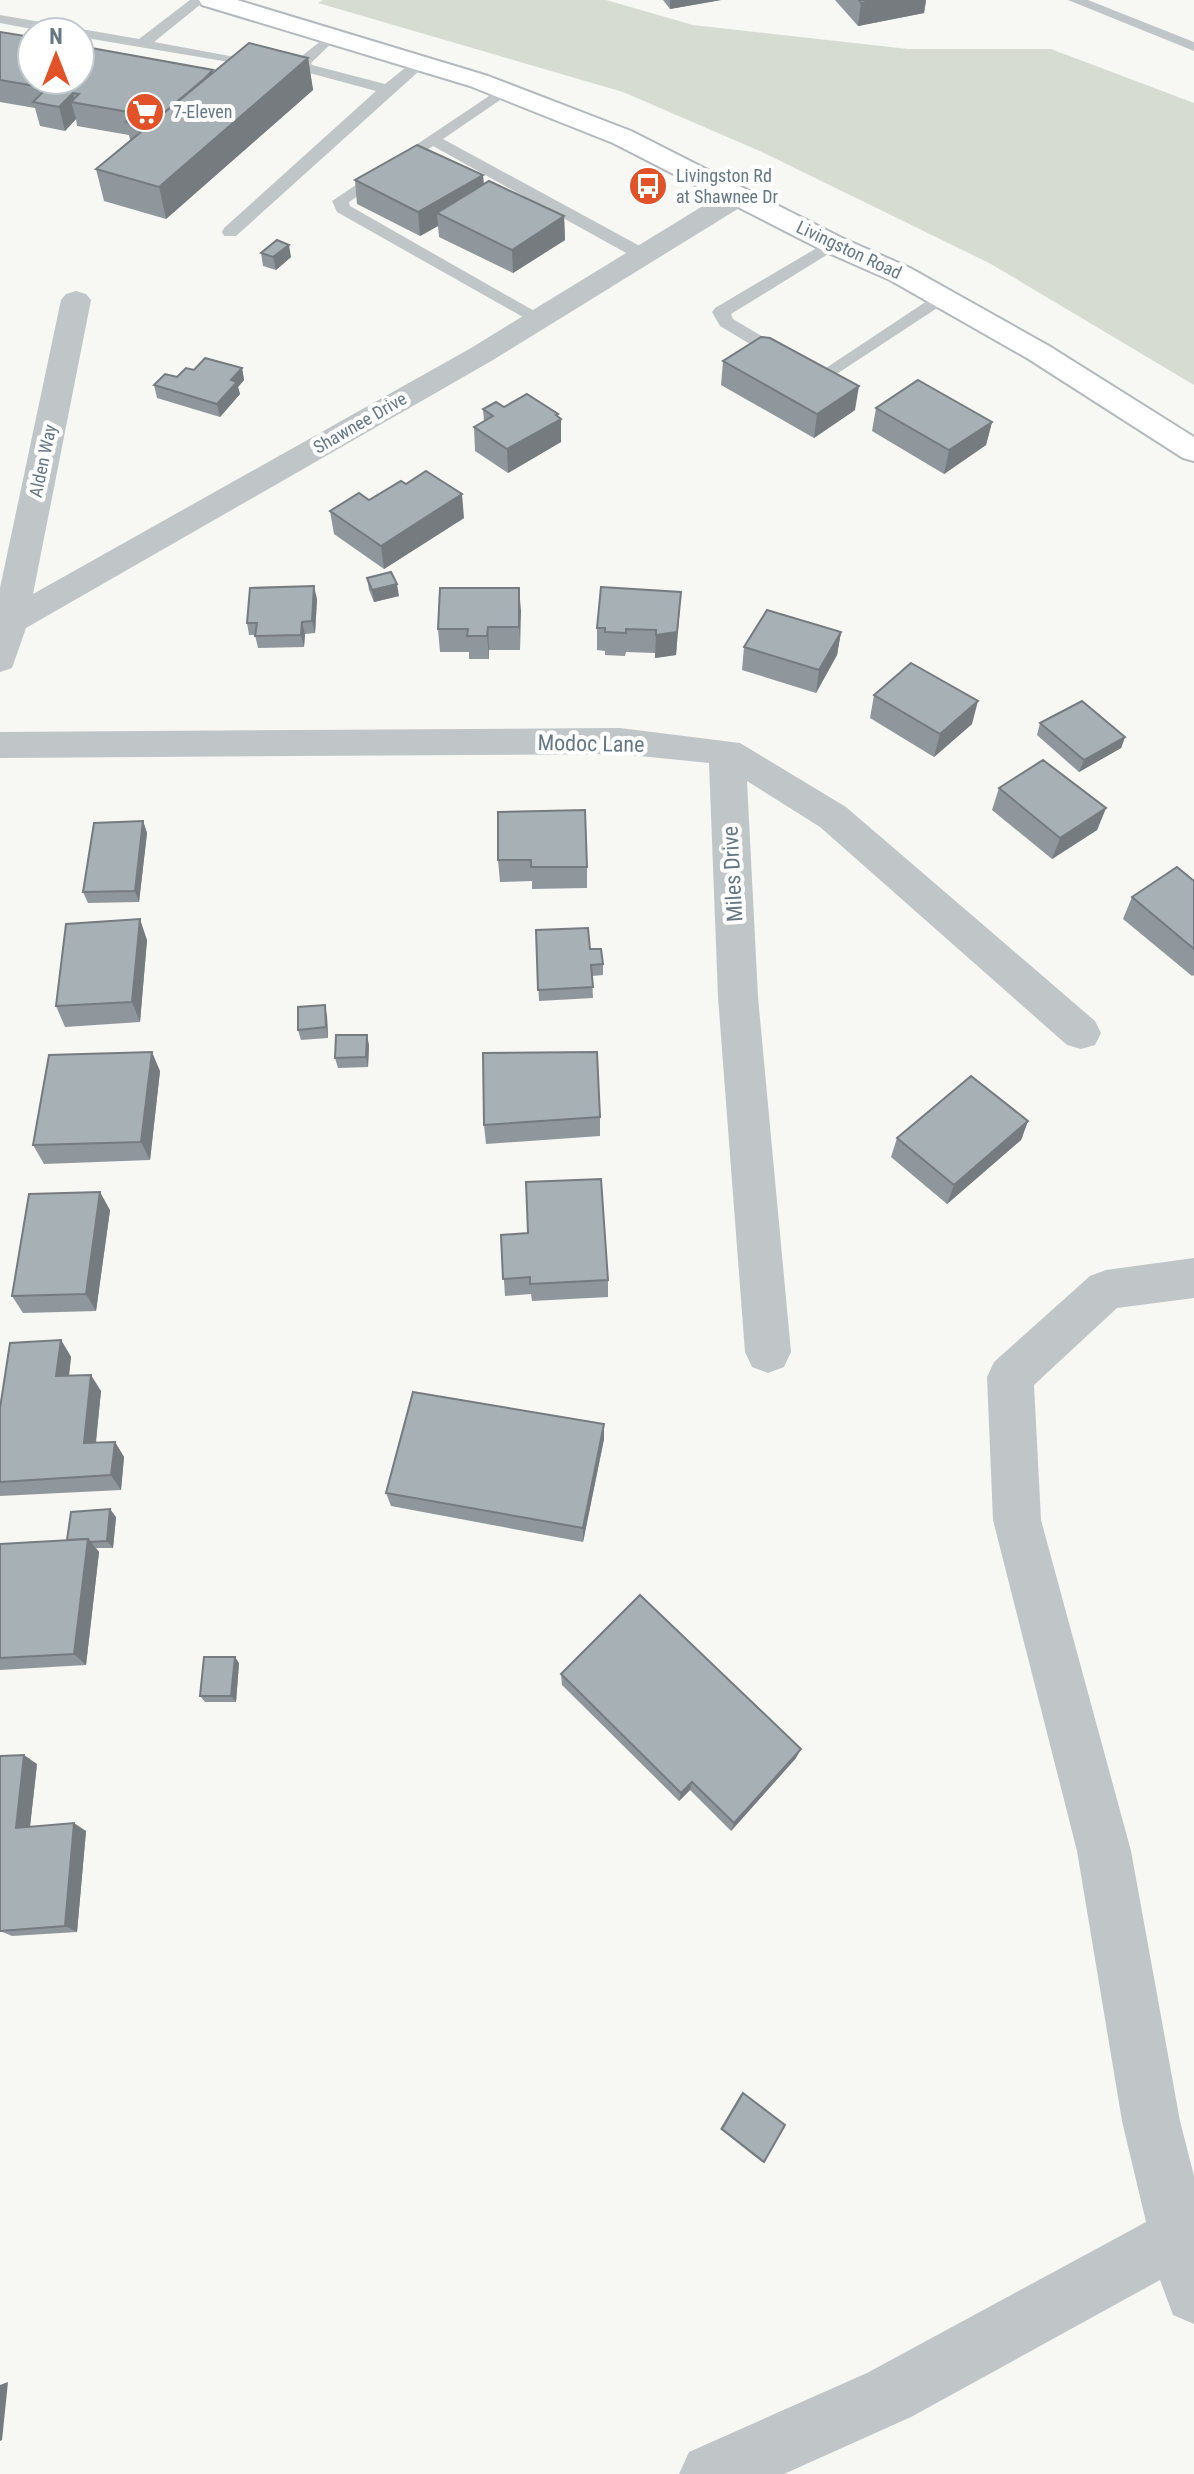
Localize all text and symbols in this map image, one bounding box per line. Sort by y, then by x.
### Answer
north arrow [16,16,96,96]
text: N [49,24,63,49]
supermarket icon: 7-Eleven [124,91,166,133]
place label: 7-Eleven [173,101,233,122]
bus stop icon: Livingston Rd at Shawnee Dr [627,165,669,207]
place label: Livingston Rd at Shawnee Dr [676,165,778,207]
street label: Livingston Road [793,216,905,283]
street label: Shawnee Drive [309,387,410,458]
street label: Alden Way [25,422,61,499]
street label: Modoc Lane [537,730,645,757]
street label: Miles Drive [718,825,747,923]

